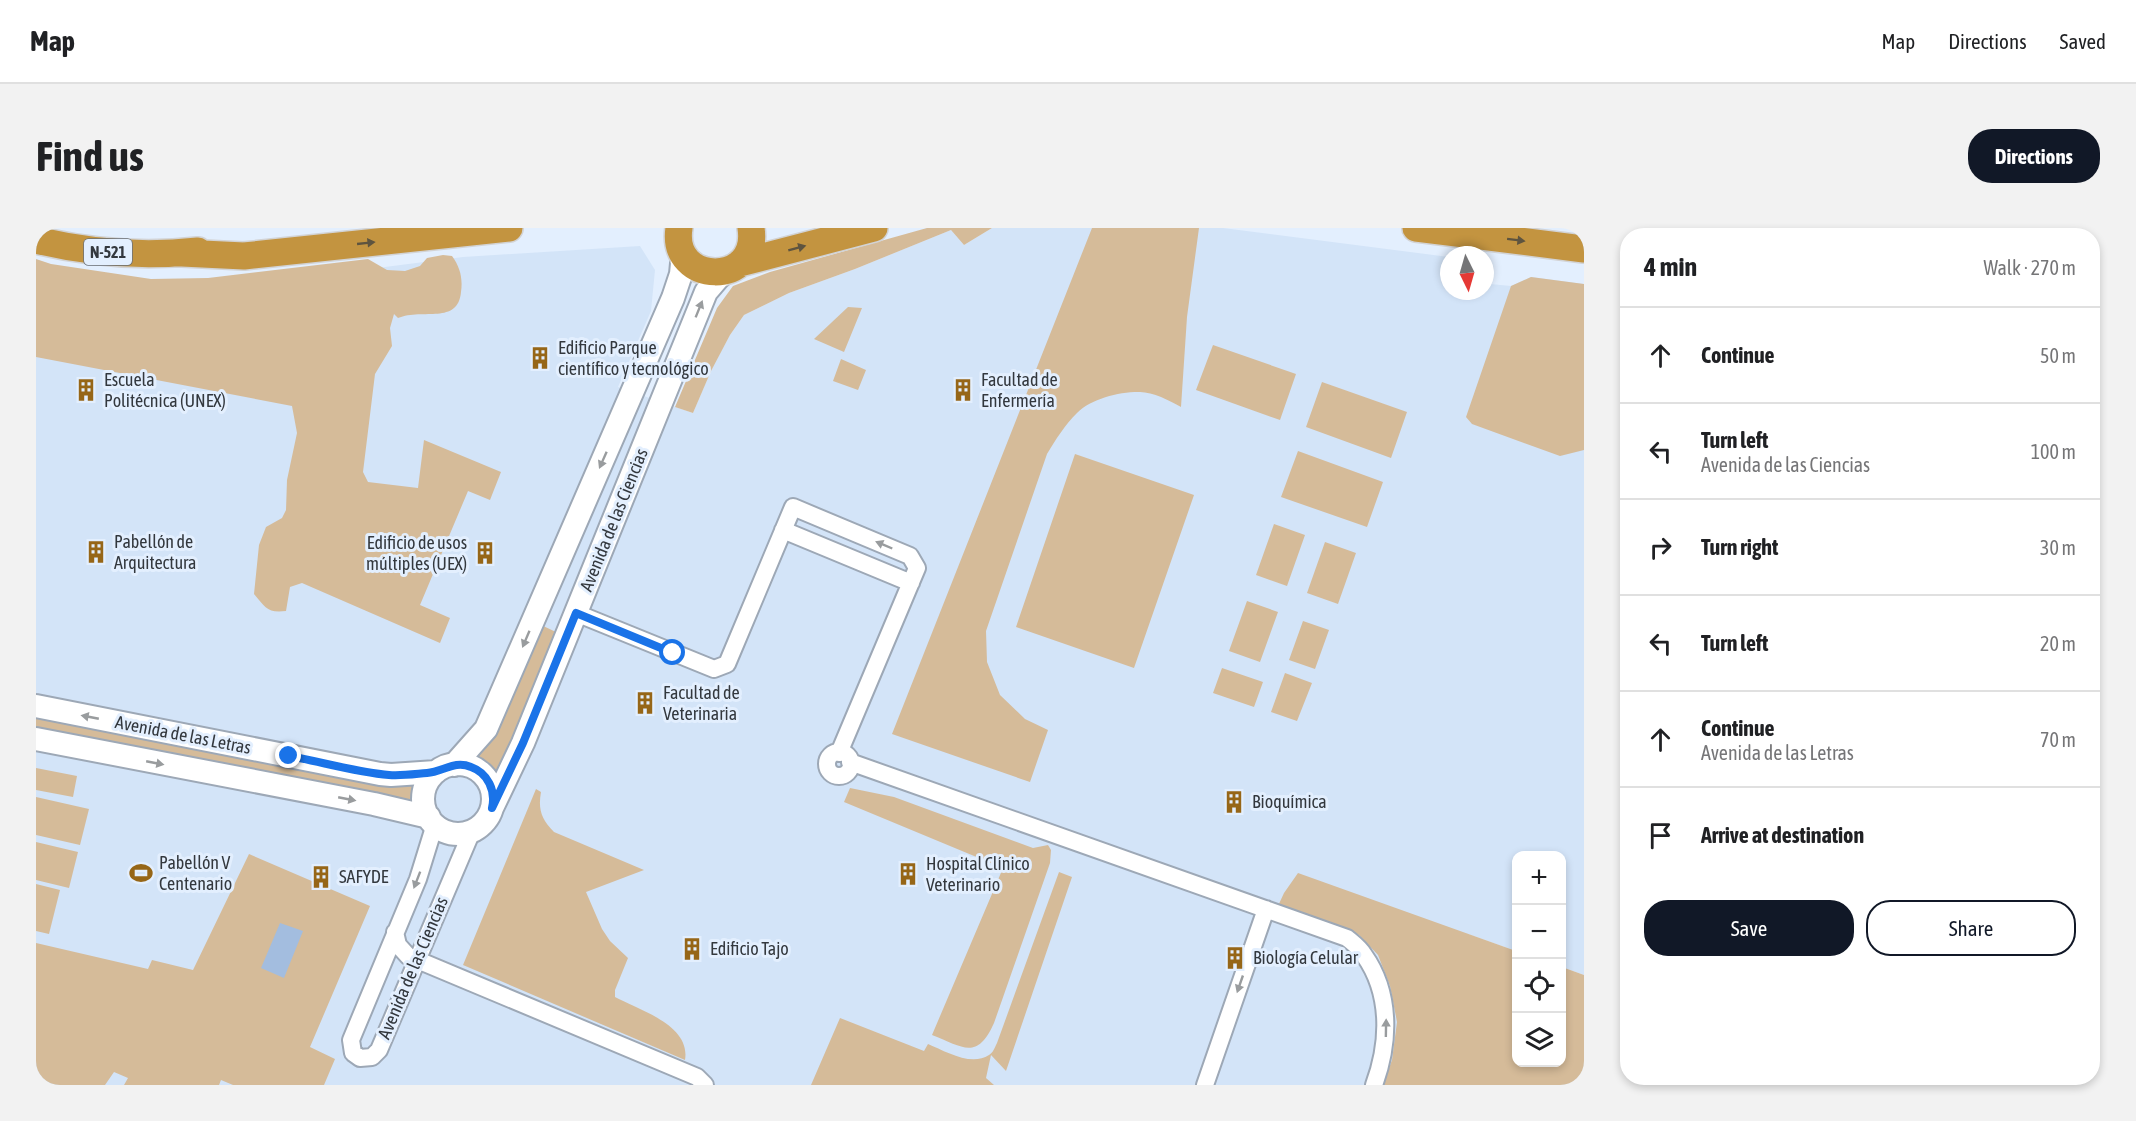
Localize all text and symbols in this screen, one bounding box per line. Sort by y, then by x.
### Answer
text: Map [30,25,75,57]
text: Map [1881,29,1915,53]
text: Directions [1948,29,2027,53]
text: Saved [2060,29,2106,53]
button: Directions [1968,129,2100,183]
text: Find us [36,132,144,180]
one-way arrow [1506,236,1525,245]
one-way arrow [356,238,375,248]
road number: N-521 [84,239,132,265]
one-way arrow [788,243,806,252]
north arrow [1440,246,1494,300]
text: 4 min [1644,252,1697,282]
text: Walk · 270 m [1984,256,2076,279]
one-way arrow [695,300,704,318]
place label: Edificio Parque científico y tecnológico [558,337,709,379]
icon: ahead [1644,339,1677,372]
text: Continue [1701,342,1775,368]
text: 50 m [2040,344,2076,367]
building icon: Edificio Parque científico y tecnológico [527,345,553,371]
place label: Escuela Politécnica (UNEX) [104,369,226,411]
place label: Facultad de Enfermería [981,369,1058,411]
building icon: Escuela Politécnica (UNEX) [73,377,99,403]
building icon: Facultad de Enfermería [950,377,976,403]
text: Turn left [1701,427,1768,453]
icon: left [1644,435,1677,468]
text: 100 m [2031,440,2076,463]
street label: Avenida de las Ciencias [575,445,652,594]
one-way arrow [599,451,608,468]
text: Avenida de las Ciencias [1701,453,1870,476]
place label: Pabellón de Arquitectura [114,531,196,573]
icon: right [1644,531,1677,564]
place label: Edificio de usos múltiples (UEX) [366,532,467,574]
text: Turn right [1701,534,1778,560]
text: 30 m [2040,536,2076,559]
building icon: Pabellón de Arquitectura [83,539,109,565]
building icon: Edificio de usos múltiples (UEX) [472,540,498,566]
one-way arrow [874,540,892,550]
icon: left [1644,627,1677,660]
one-way arrow [521,630,531,648]
text: Turn left [1701,630,1768,656]
text: 20 m [2040,632,2076,655]
route start [659,639,685,665]
place label: Facultad de Veterinaria [663,682,740,724]
building icon: Facultad de Veterinaria [632,690,658,716]
one-way arrow [80,711,99,721]
street label: Avenida de las Letras [114,711,253,758]
text: Continue [1701,715,1775,741]
icon: ahead [1644,723,1677,756]
text: 70 m [2040,728,2076,751]
text: Avenida de las Letras [1701,741,1854,764]
route end [275,742,301,768]
one-way arrow [146,759,165,768]
building icon: Bioquímica [1221,789,1247,815]
place label: Bioquímica [1252,791,1327,812]
one-way arrow [338,795,357,804]
icon: arrive [1644,819,1677,852]
text: Arrive at destination [1701,822,1864,848]
map controls [1512,851,1566,1067]
button: + [1512,851,1566,905]
place label: Pabellón V Centenario [159,852,232,894]
place label: Hospital Clínico Veterinario [926,853,1030,895]
sports icon: Pabellón V Centenario [128,860,154,886]
building icon: Hospital Clínico Veterinario [895,861,921,887]
building icon: SAFYDE [308,864,334,890]
place label: SAFYDE [339,866,389,887]
one-way arrow [412,871,421,889]
street label: Avenida de las Ciencias [373,894,452,1042]
button: Save [1644,900,1854,956]
button: Share [1866,900,2076,956]
button: − [1512,905,1566,959]
building icon: Edificio Tajo [679,936,705,962]
place label: Edificio Tajo [710,938,789,959]
building icon: Biología Celular [1222,945,1248,971]
place label: Biología Celular [1253,947,1359,968]
button: locate [1512,959,1566,1013]
one-way arrow [1234,976,1244,994]
button: layers [1512,1013,1566,1067]
one-way arrow [1381,1018,1390,1037]

